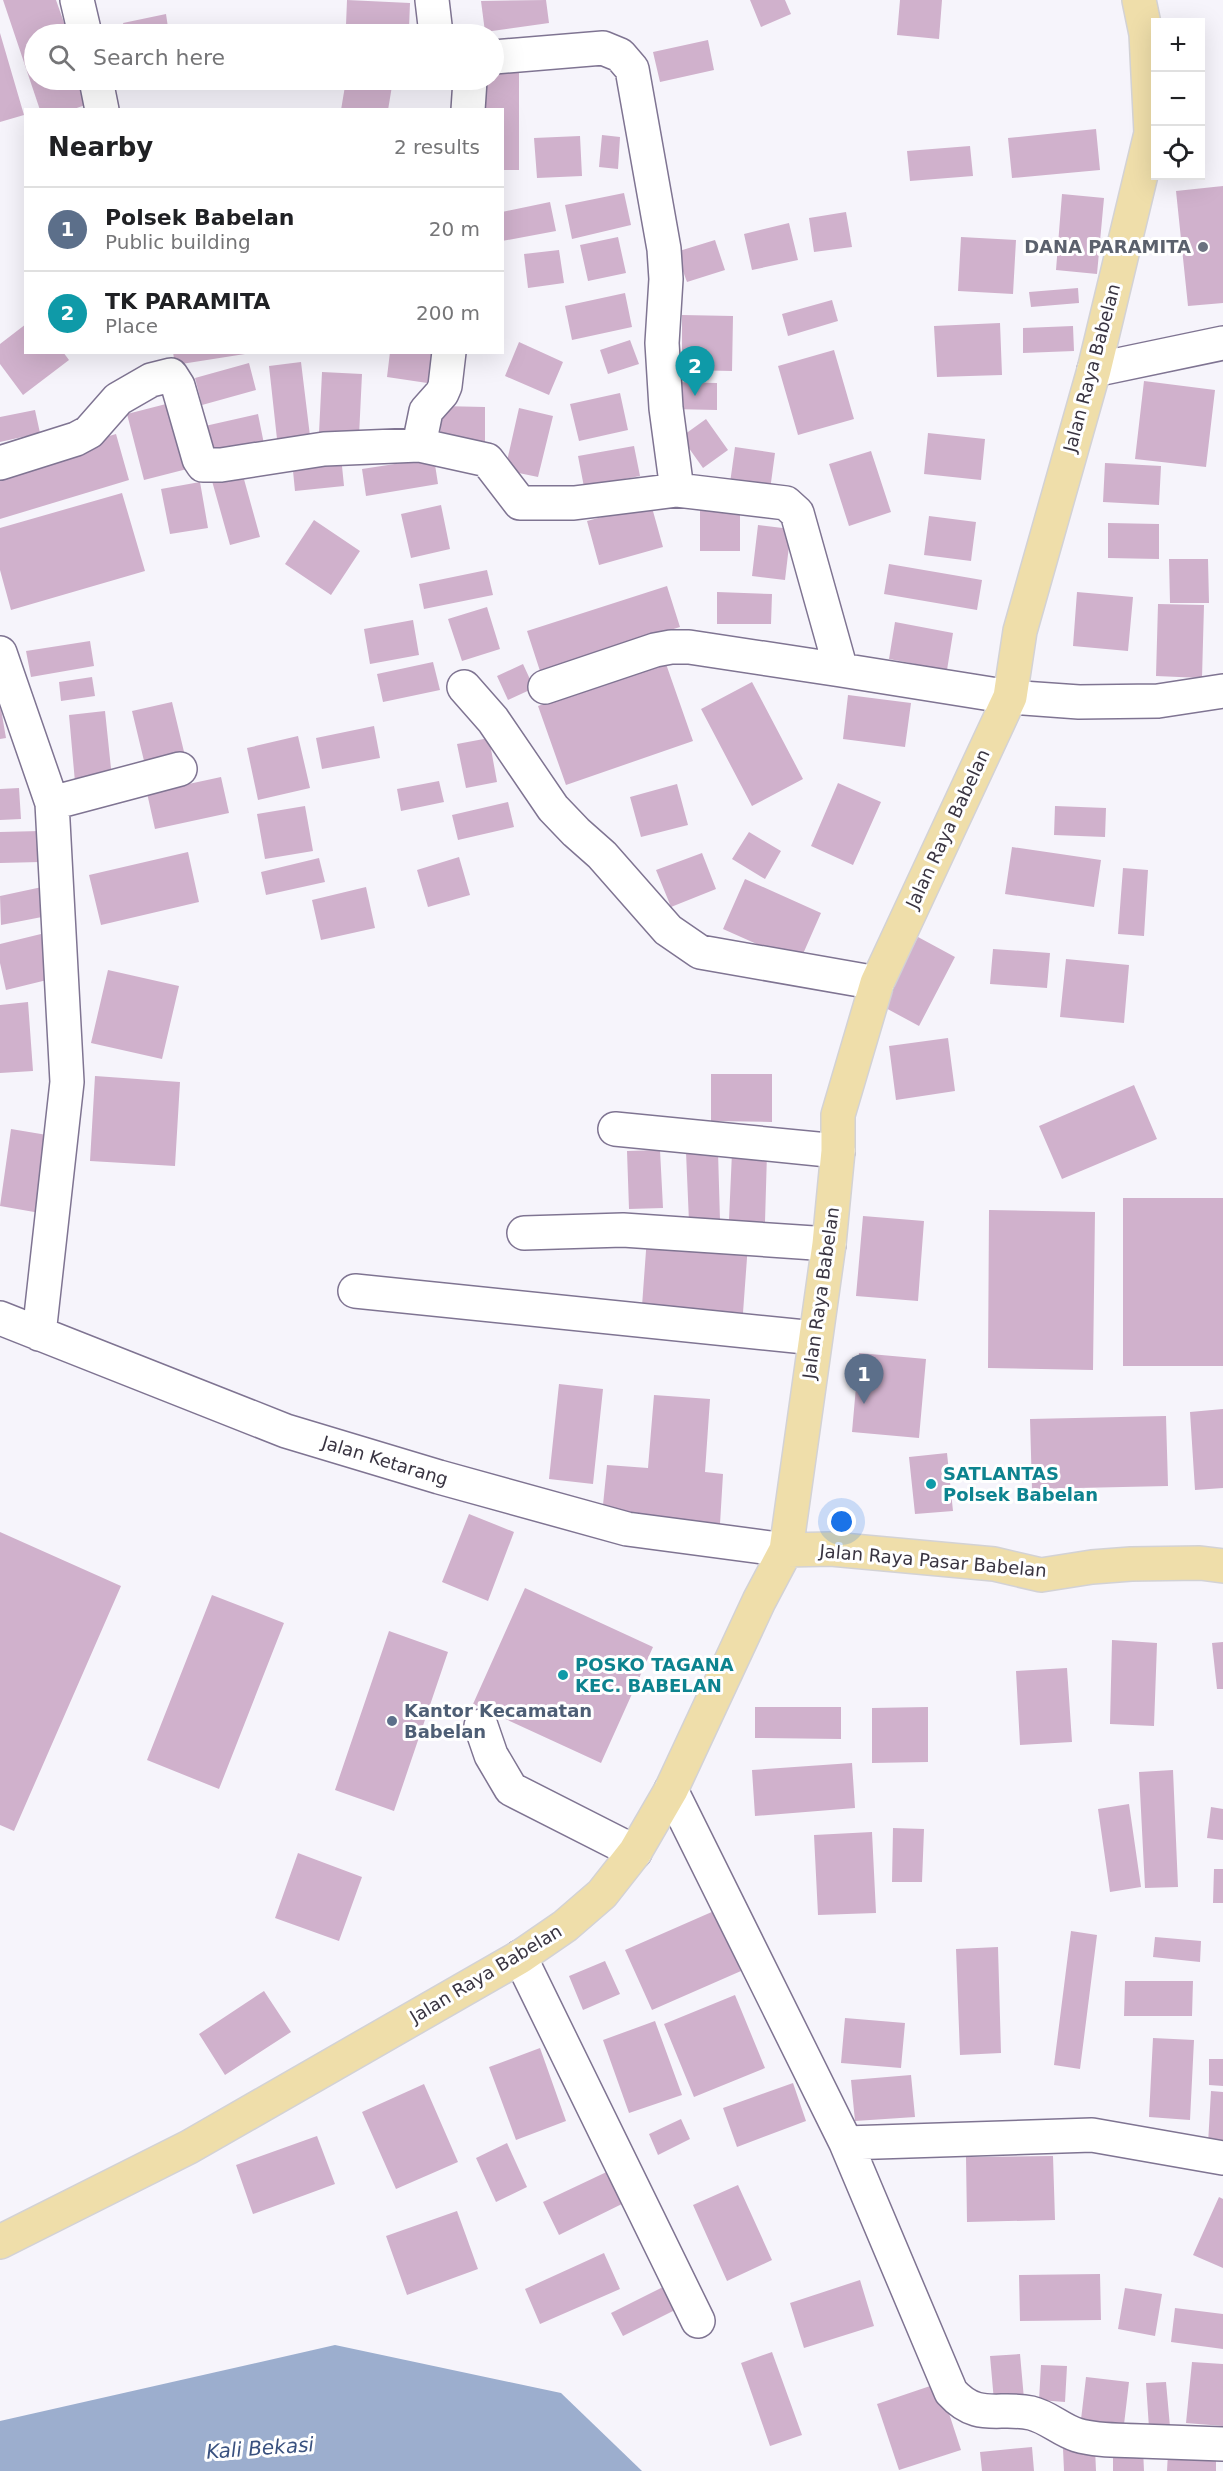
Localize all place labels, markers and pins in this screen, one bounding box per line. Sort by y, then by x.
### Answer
place label: DANA PARAMITA [1024,236,1191,257]
marker: DANA PARAMITA [1196,240,1210,254]
pin: 2 [676,346,714,396]
pin: 1 [844,1354,884,1404]
place label: SATLANTAS Polsek Babelan [943,1463,1098,1505]
marker: SATLANTAS Polsek Babelan [924,1477,938,1491]
place label: POSKO TAGANA KEC. BABELAN [575,1654,734,1696]
marker: POSKO TAGANA KEC. BABELAN [556,1668,570,1682]
place label: Kantor Kecamatan Babelan [404,1700,592,1742]
marker: Kantor Kecamatan Babelan [385,1714,399,1728]

